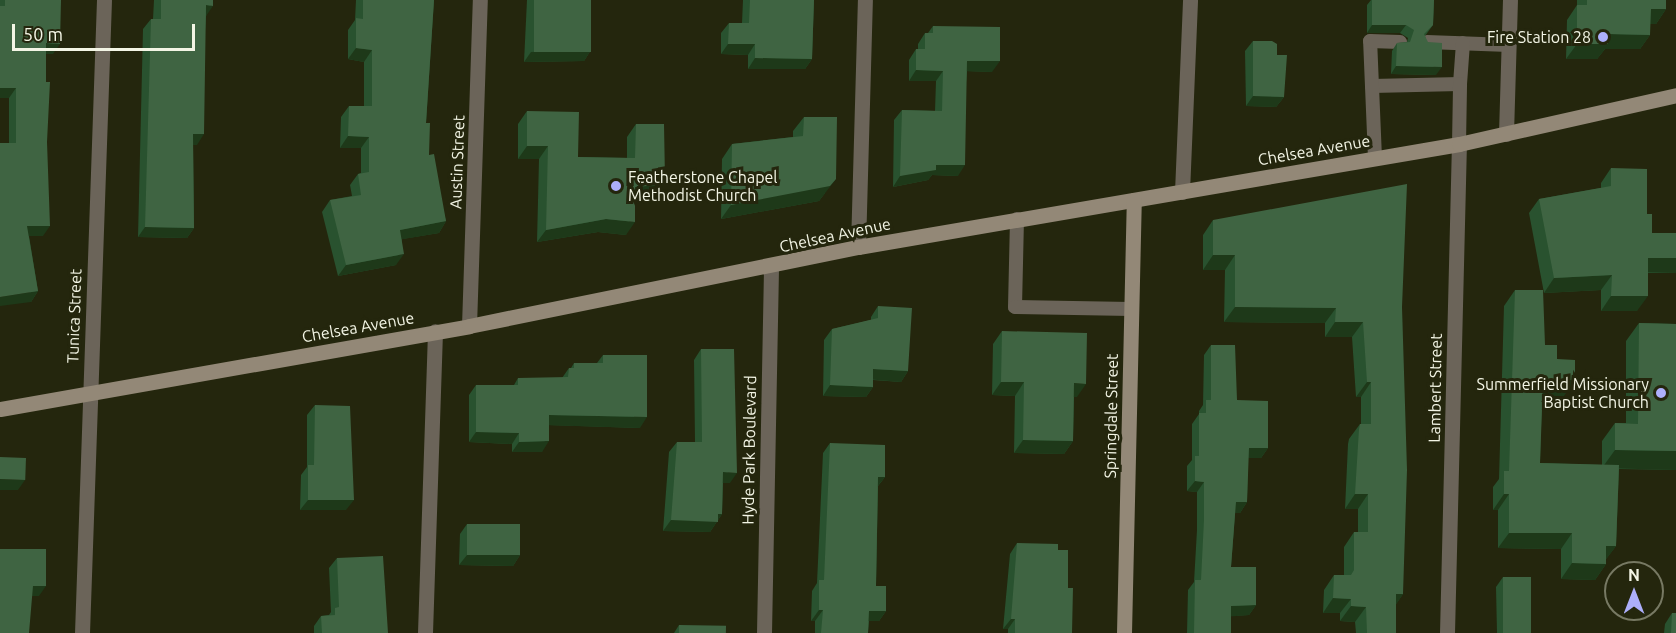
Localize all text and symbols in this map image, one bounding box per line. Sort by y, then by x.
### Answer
scale bar [15,12,198,50]
text: 50 m [23,24,63,44]
place label: Fire Station 28 [1487,27,1591,47]
marker: Fire Station 28 [1596,30,1610,44]
street label: Austin Street [446,115,468,209]
street label: Chelsea Avenue [1256,131,1372,169]
place label: Featherstone Chapel Methodist Church [628,167,778,205]
marker: Featherstone Chapel Methodist Church [609,179,623,193]
street label: Chelsea Avenue [777,214,893,256]
street label: Tunica Street [63,268,85,364]
street label: Chelsea Avenue [300,308,416,346]
street label: Lambert Street [1424,333,1446,443]
street label: Springdale Street [1100,353,1122,479]
place label: Summerfield Missionary Baptist Church [1477,374,1649,412]
street label: Hyde Park Boulevard [738,375,760,525]
marker: Summerfield Missionary Baptist Church [1654,386,1668,400]
north arrow [1604,561,1664,621]
text: N [1628,566,1640,584]

